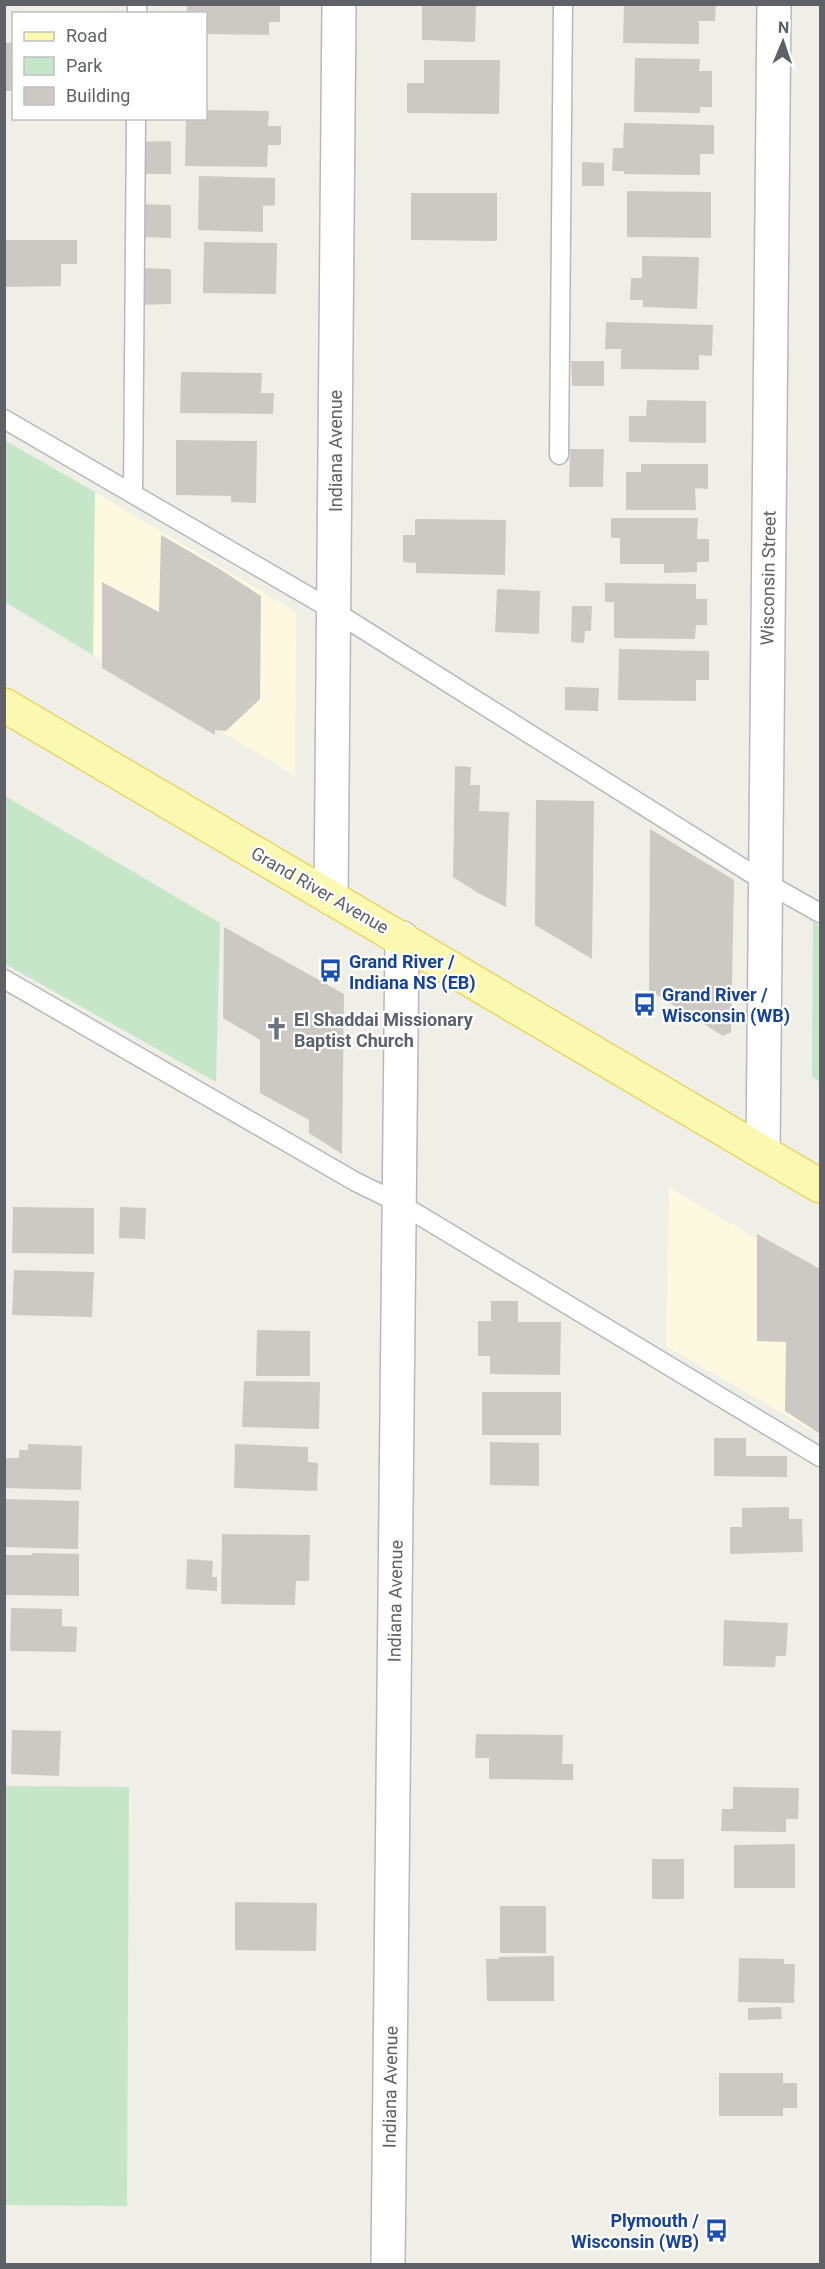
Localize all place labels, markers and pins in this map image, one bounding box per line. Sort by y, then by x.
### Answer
place label: Grand River / Indiana NS (EB) [349,951,476,994]
bus stop icon: Grand River / Indiana NS (EB) [318,958,344,984]
place label: Grand River / Wisconsin (WB) [662,984,790,1027]
bus stop icon: Grand River / Wisconsin (WB) [631,991,657,1017]
place label: El Shaddai Missionary Baptist Church [294,1009,474,1051]
church icon: El Shaddai Missionary Baptist Church [263,1016,289,1042]
place label: Plymouth / Wisconsin (WB) [571,2210,699,2253]
bus stop icon: Plymouth / Wisconsin (WB) [704,2217,730,2243]

